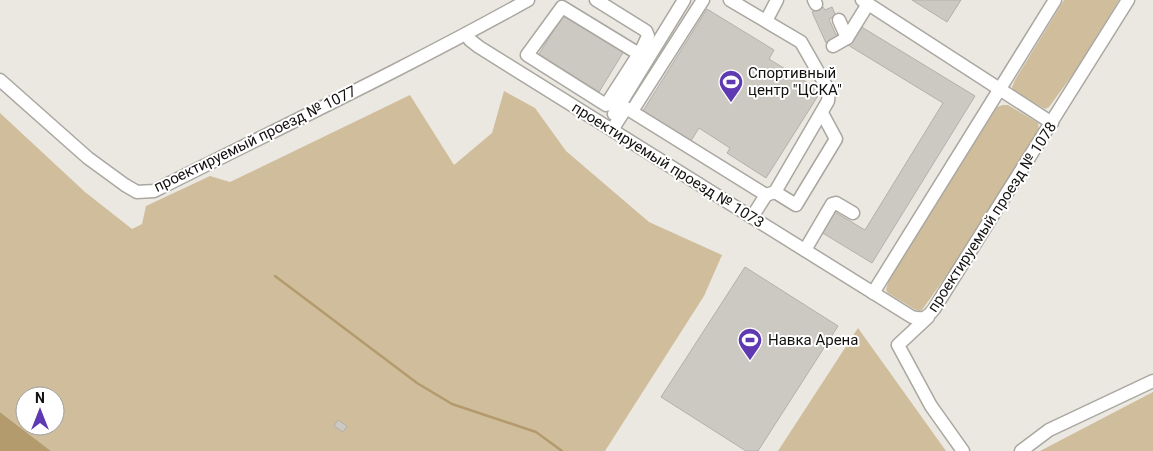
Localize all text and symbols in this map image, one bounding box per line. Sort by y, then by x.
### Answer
place label: Спортивный центр "ЦСКА" [748,64,842,99]
sports icon: Спортивный центр "ЦСКА" [718,69,744,103]
street label: проектируемый проезд № 1077 [151,82,359,196]
street label: проектируемый проезд № 1073 [569,98,767,232]
street label: проектируемый проезд № 1078 [924,119,1060,315]
sports icon: Навка Арена [737,327,763,361]
place label: Навка Арена [768,331,858,349]
north arrow [15,386,65,436]
text: N [35,390,45,406]

